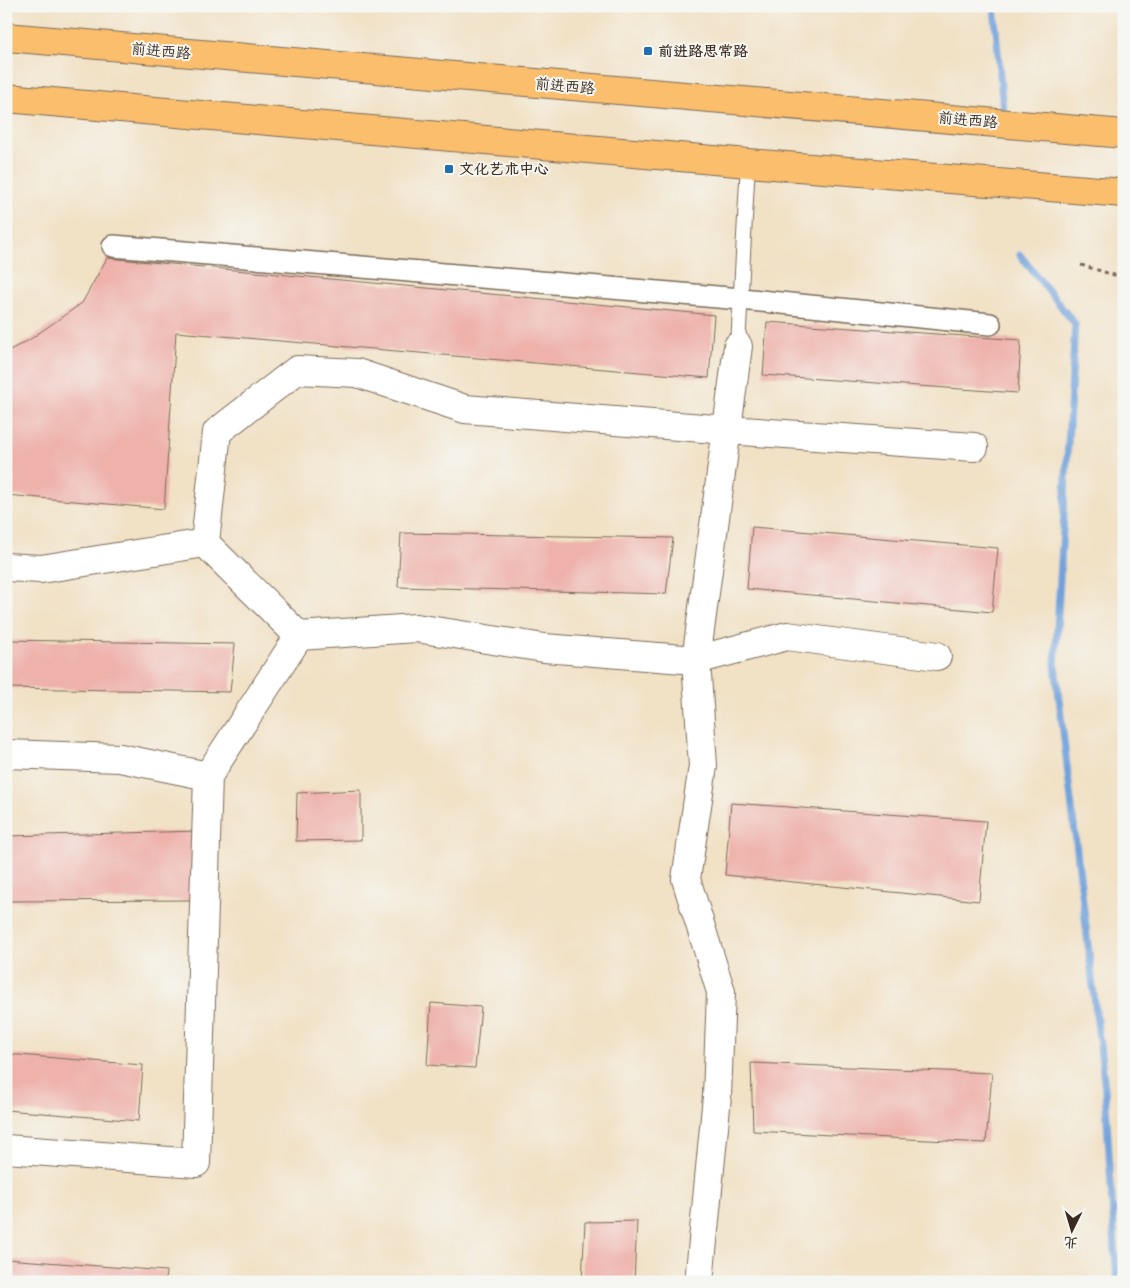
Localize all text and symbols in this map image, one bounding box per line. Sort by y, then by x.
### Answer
street label: 前进西路 [130,39,192,63]
place label: 前进路思常路 [658,42,748,60]
marker: 前进路思常路 [642,45,654,57]
street label: 前进西路 [534,74,596,98]
street label: 前进西路 [937,108,999,132]
place label: 文化艺术中心 [459,160,549,178]
marker: 文化艺术中心 [443,163,455,175]
north arrow [1048,1206,1098,1256]
text: 北 [1063,1233,1079,1252]

